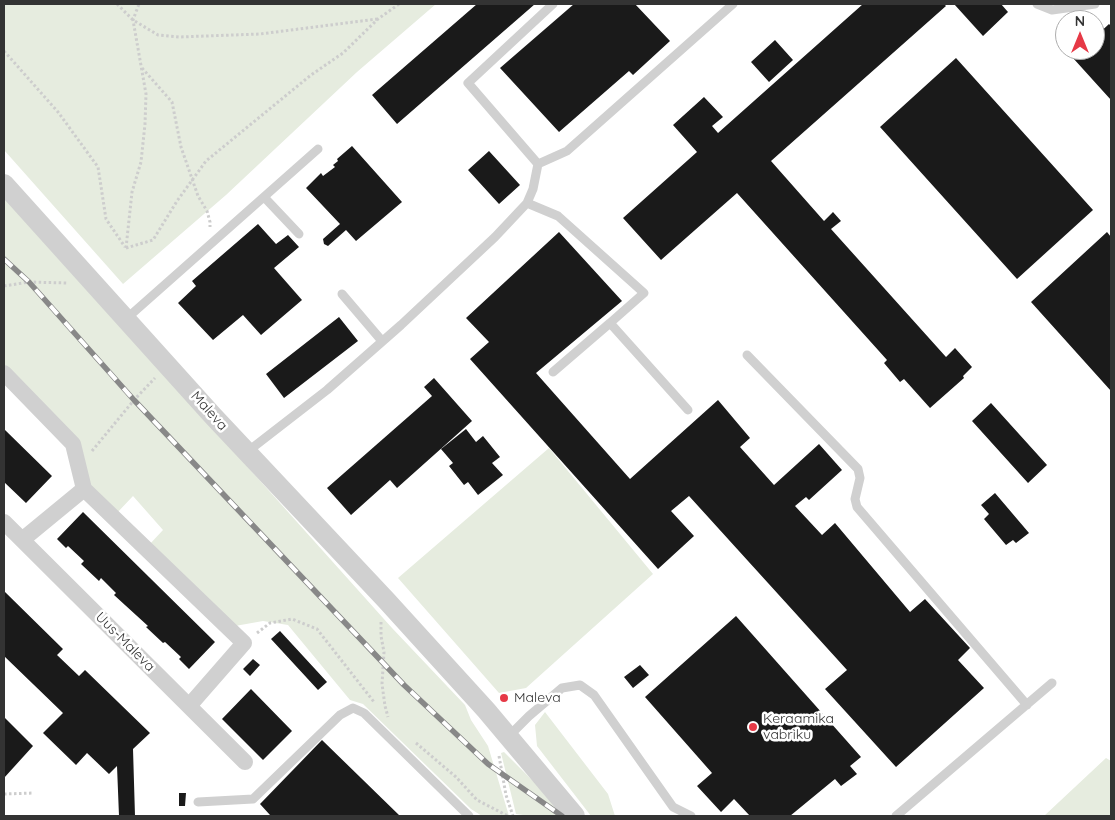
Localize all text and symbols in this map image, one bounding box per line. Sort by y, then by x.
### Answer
north arrow [1055,10,1105,60]
text: N [1075,12,1085,30]
street label: Maleva [187,388,231,434]
street label: Uus-Maleva [92,609,158,675]
place label: Maleva [514,690,561,706]
marker: Maleva [498,692,510,704]
place label: Keraamika vabriku [763,711,834,744]
marker: Keraamika vabriku [747,721,759,733]

